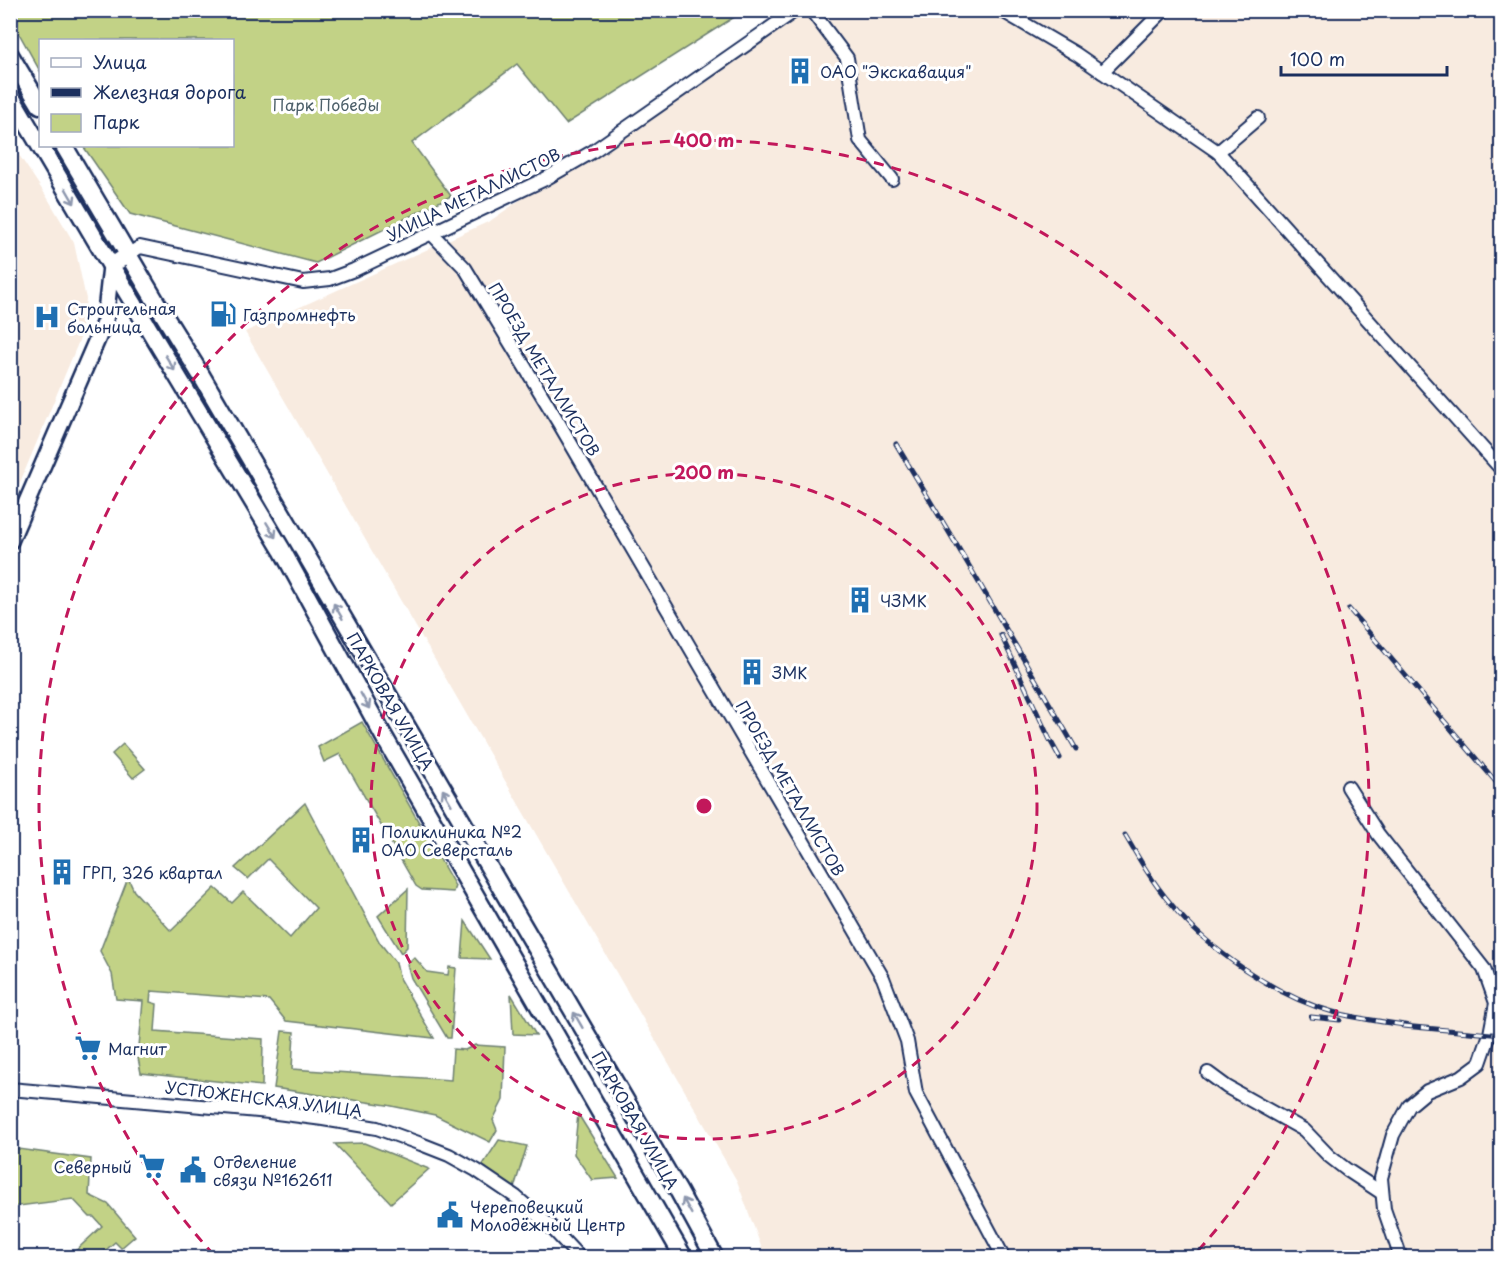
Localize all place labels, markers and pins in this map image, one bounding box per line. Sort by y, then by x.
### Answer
building icon: ОАО "Экскавация" [785,56,815,86]
place label: ОАО "Экскавация" [820,59,972,83]
place label: Строительная больница [67,296,176,338]
fuel station icon: Газпромнефть [208,299,238,329]
hospital icon: Строительная больница [32,302,62,332]
place label: Газпромнефть [243,302,356,326]
building icon: ЧЗМК [845,585,875,615]
place label: ЧЗМК [880,588,927,612]
building icon: ЗМК [737,657,767,687]
place label: ЗМК [772,660,807,684]
centre of rings [694,796,714,816]
place label: Поликлиника №2 ОАО Северсталь [381,819,522,861]
building icon: Поликлиника №2 ОАО Северсталь [346,825,376,855]
building icon: ГРП, 326 квартал [47,857,77,887]
place label: ГРП, 326 квартал [82,860,223,884]
supermarket icon: Магнит [73,1033,103,1063]
place label: Магнит [108,1036,168,1060]
place label: Отделение связи №162611 [213,1149,333,1191]
supermarket icon: Северный [137,1151,167,1181]
place label: Северный [54,1154,132,1178]
public building icon: Отделение связи №162611 [178,1155,208,1185]
place label: Череповецкий Молодёжный Центр [470,1194,625,1236]
public building icon: Череповецкий Молодёжный Центр [435,1200,465,1230]

